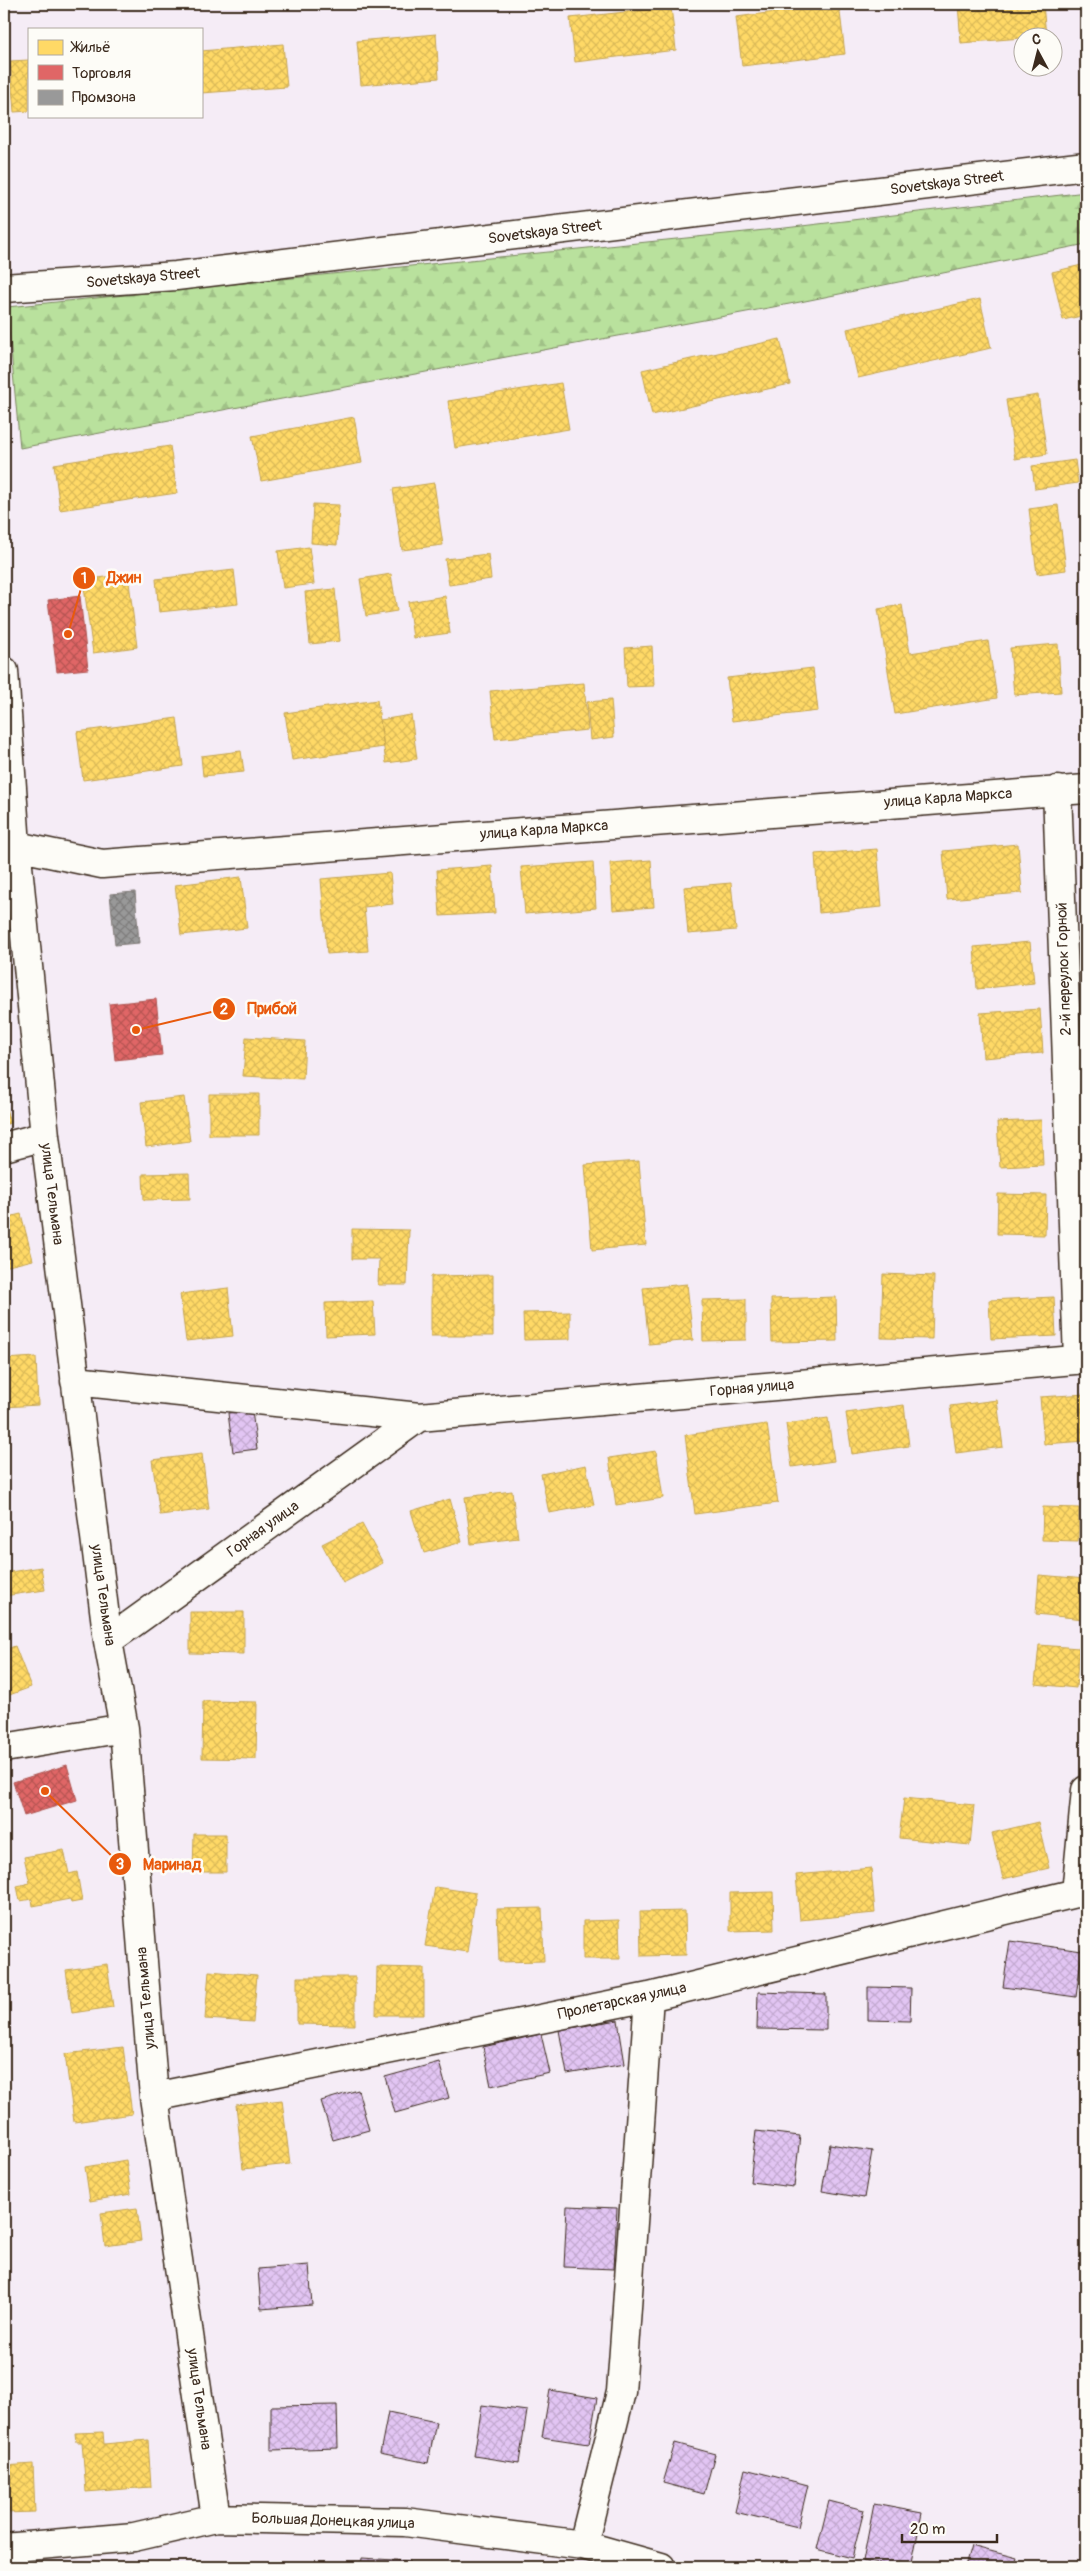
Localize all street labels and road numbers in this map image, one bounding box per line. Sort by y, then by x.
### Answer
street label: Sovetskaya Street [889,166,1006,199]
street label: Sovetskaya Street [487,215,604,248]
street label: Sovetskaya Street [85,263,202,292]
street label: улица Карла Маркса [882,784,1013,812]
street label: улица Карла Маркса [478,816,609,844]
street label: 2-й переулок Горной [1052,902,1076,1036]
street label: улица Тельмана [36,1141,68,1246]
street label: Горная улица [709,1375,795,1401]
street label: Горная улица [223,1496,303,1562]
street label: улица Тельмана [86,1542,120,1647]
street label: улица Тельмана [132,1946,160,2051]
street label: Пролетарская улица [556,1978,688,2024]
street label: улица Тельмана [182,2346,216,2451]
street label: Большая Донецкая улица [251,2509,415,2533]

